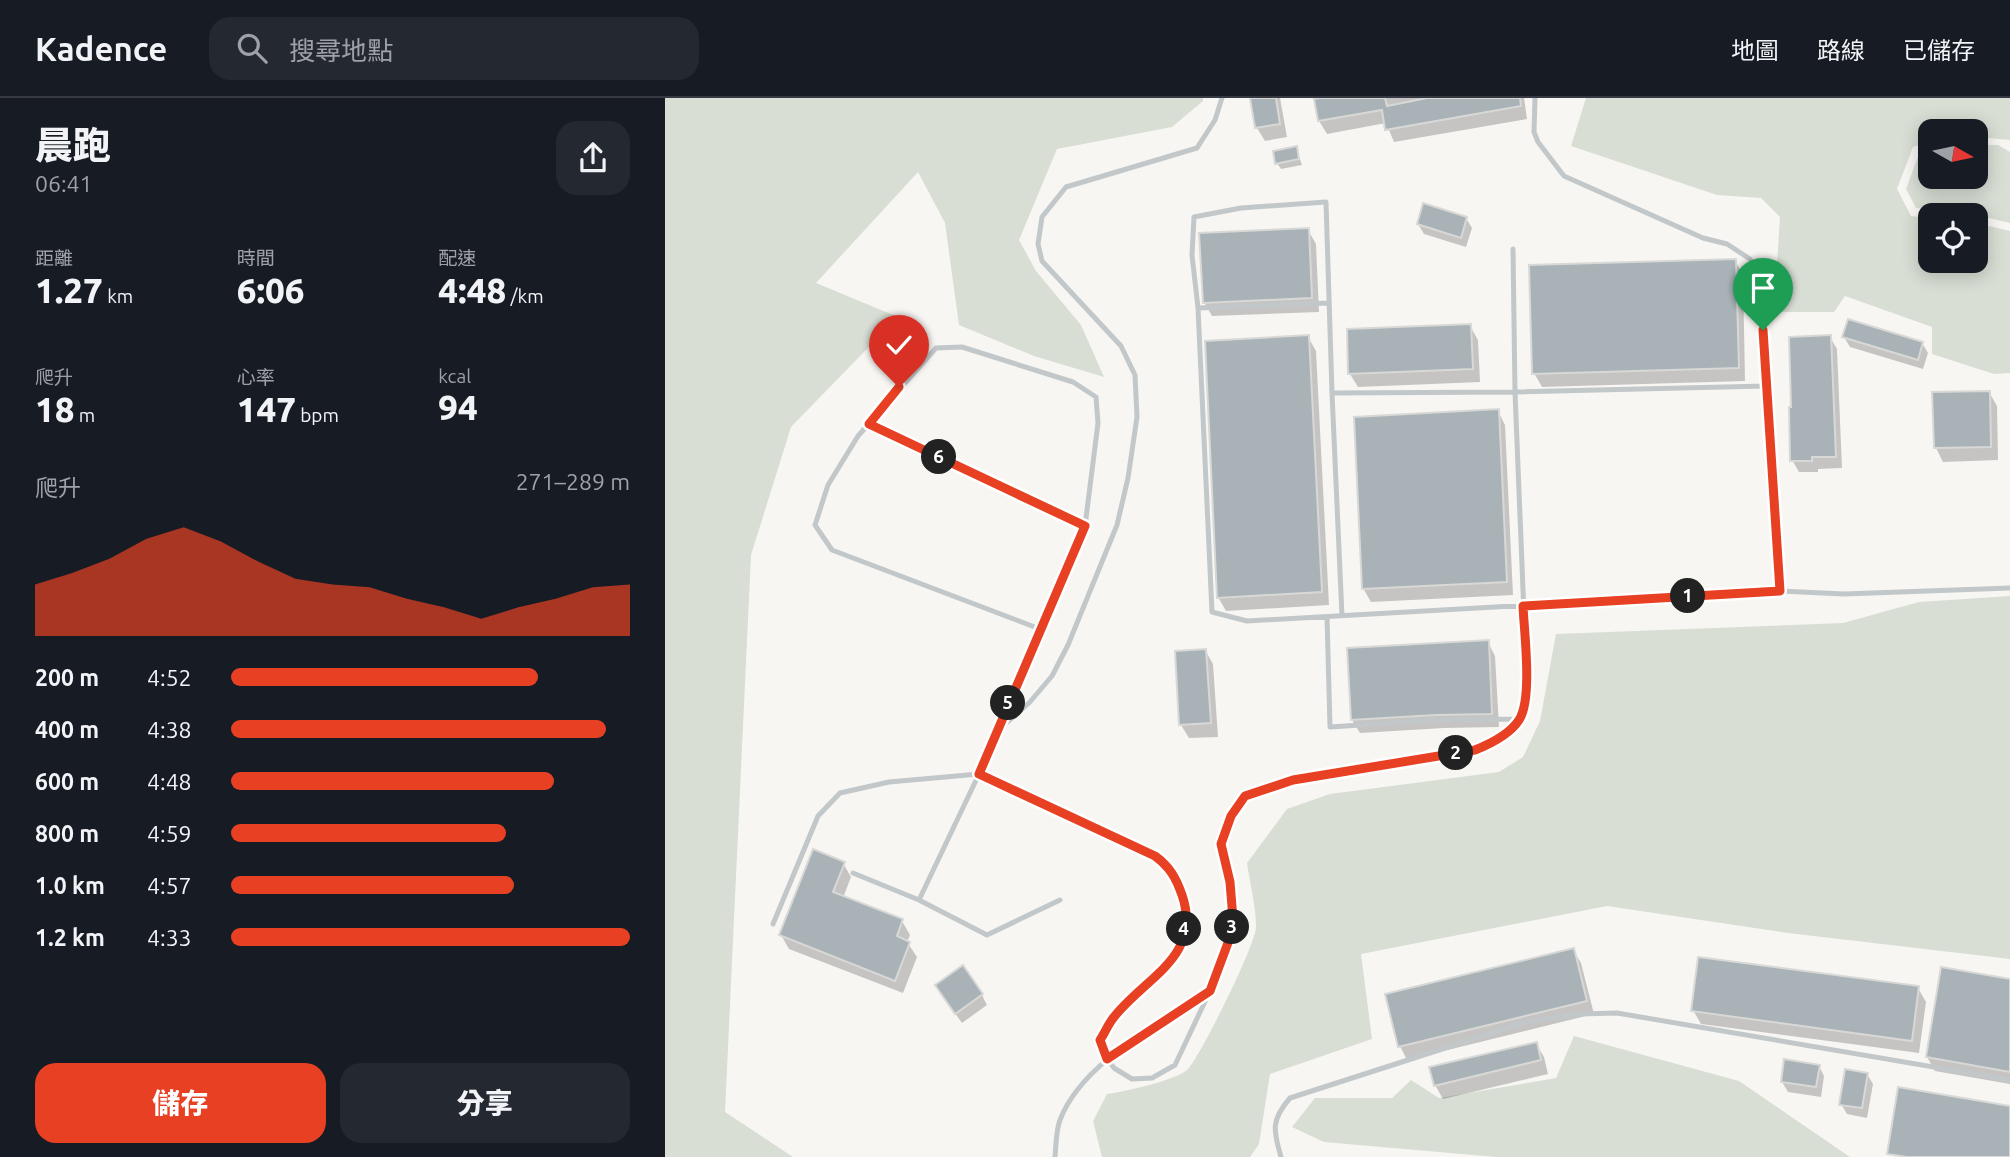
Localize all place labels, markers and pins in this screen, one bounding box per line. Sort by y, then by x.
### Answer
pin [1733,258,1793,330]
pin [869,315,929,387]
pin: 6 [921,440,957,474]
pin: 1 [1671,578,1705,614]
pin: 5 [991,686,1025,720]
pin: 2 [1439,736,1473,770]
pin: 3 [1215,910,1249,944]
pin: 4 [1167,912,1201,946]

